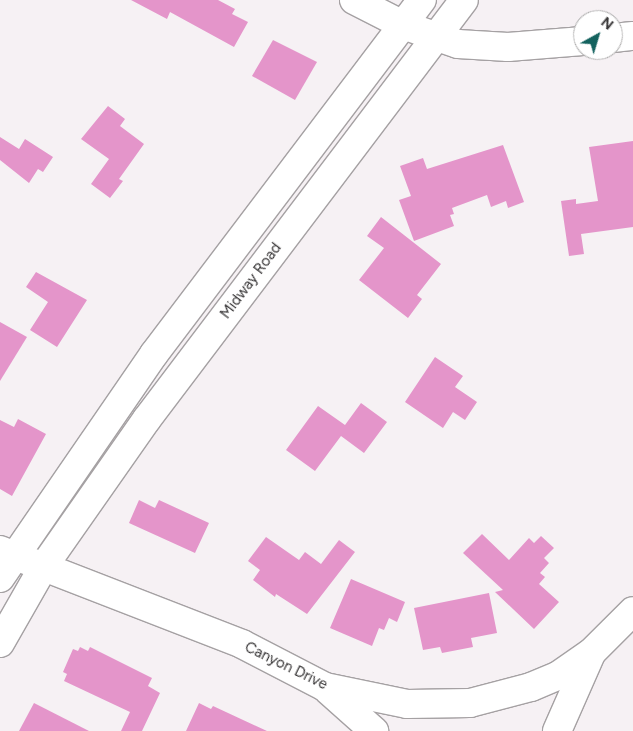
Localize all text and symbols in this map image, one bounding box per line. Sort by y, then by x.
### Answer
north arrow [573,10,623,60]
text: N [598,14,617,34]
street label: Midway Road [217,240,285,322]
street label: Canyon Drive [242,638,330,694]

